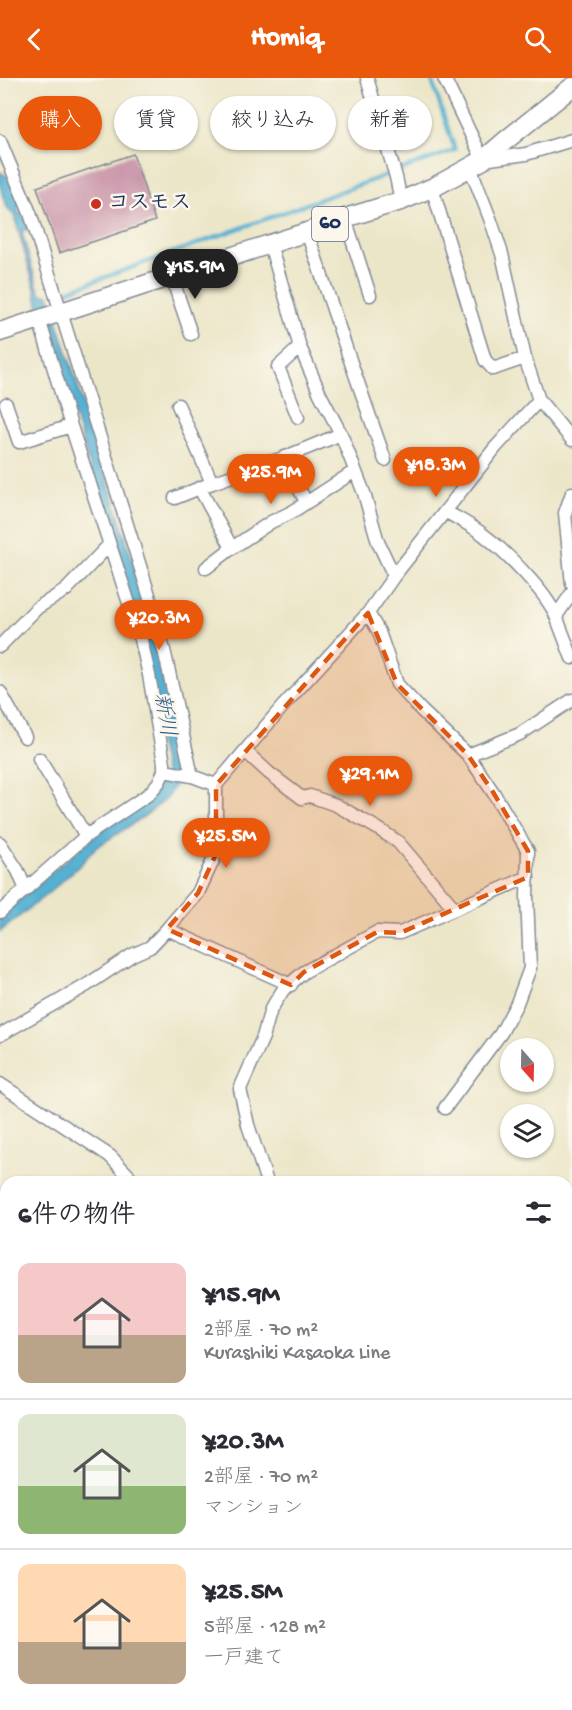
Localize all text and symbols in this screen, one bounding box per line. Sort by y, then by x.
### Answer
icon: back [18,23,51,56]
text: Homiq [251,23,321,55]
icon: search [521,23,554,56]
chip: 購入 [18,96,102,150]
chip: 賃貸 [114,96,198,150]
chip: 絞り込み [210,96,336,150]
chip: 新着 [348,96,432,150]
place label: コスモス [108,192,191,217]
marker: コスモス [89,197,103,211]
road number: 60 [312,207,348,241]
pin: ¥15.9M [146,249,244,300]
text: ¥15.9M [166,257,224,280]
pin: ¥18.3M [387,447,485,498]
pin: ¥25.9M [222,454,320,505]
text: ¥18.3M [407,455,465,478]
text: ¥25.9M [241,462,301,485]
pin: ¥20.3M [110,600,208,651]
text: ¥20.3M [129,608,189,631]
water label: 新川 [147,691,180,739]
pin: ¥29.1M [321,756,419,807]
text: ¥29.1M [341,764,399,787]
pin: ¥25.5M [177,818,275,869]
text: ¥25.5M [196,826,256,849]
north arrow [500,1038,554,1092]
map controls [500,1038,554,1158]
button: layers [500,1104,554,1158]
icon: filters [522,1196,555,1229]
text: 6件の物件 [18,1202,135,1233]
text: ¥15.9M [204,1281,279,1312]
icon: home [66,1287,138,1359]
text: 2部屋 · 70 m² [204,1320,318,1343]
text: Kurashiki Kasaoka Line [204,1343,390,1366]
text: ¥20.3M [204,1428,283,1459]
icon: home [66,1438,138,1510]
text: 2部屋 · 70 m² [204,1467,318,1490]
text: マンション [204,1498,303,1521]
text: ¥25.5M [204,1578,282,1609]
icon: home [66,1588,138,1660]
text: 5部屋 · 128 m² [204,1617,326,1640]
text: 一戸建て [204,1648,284,1671]

